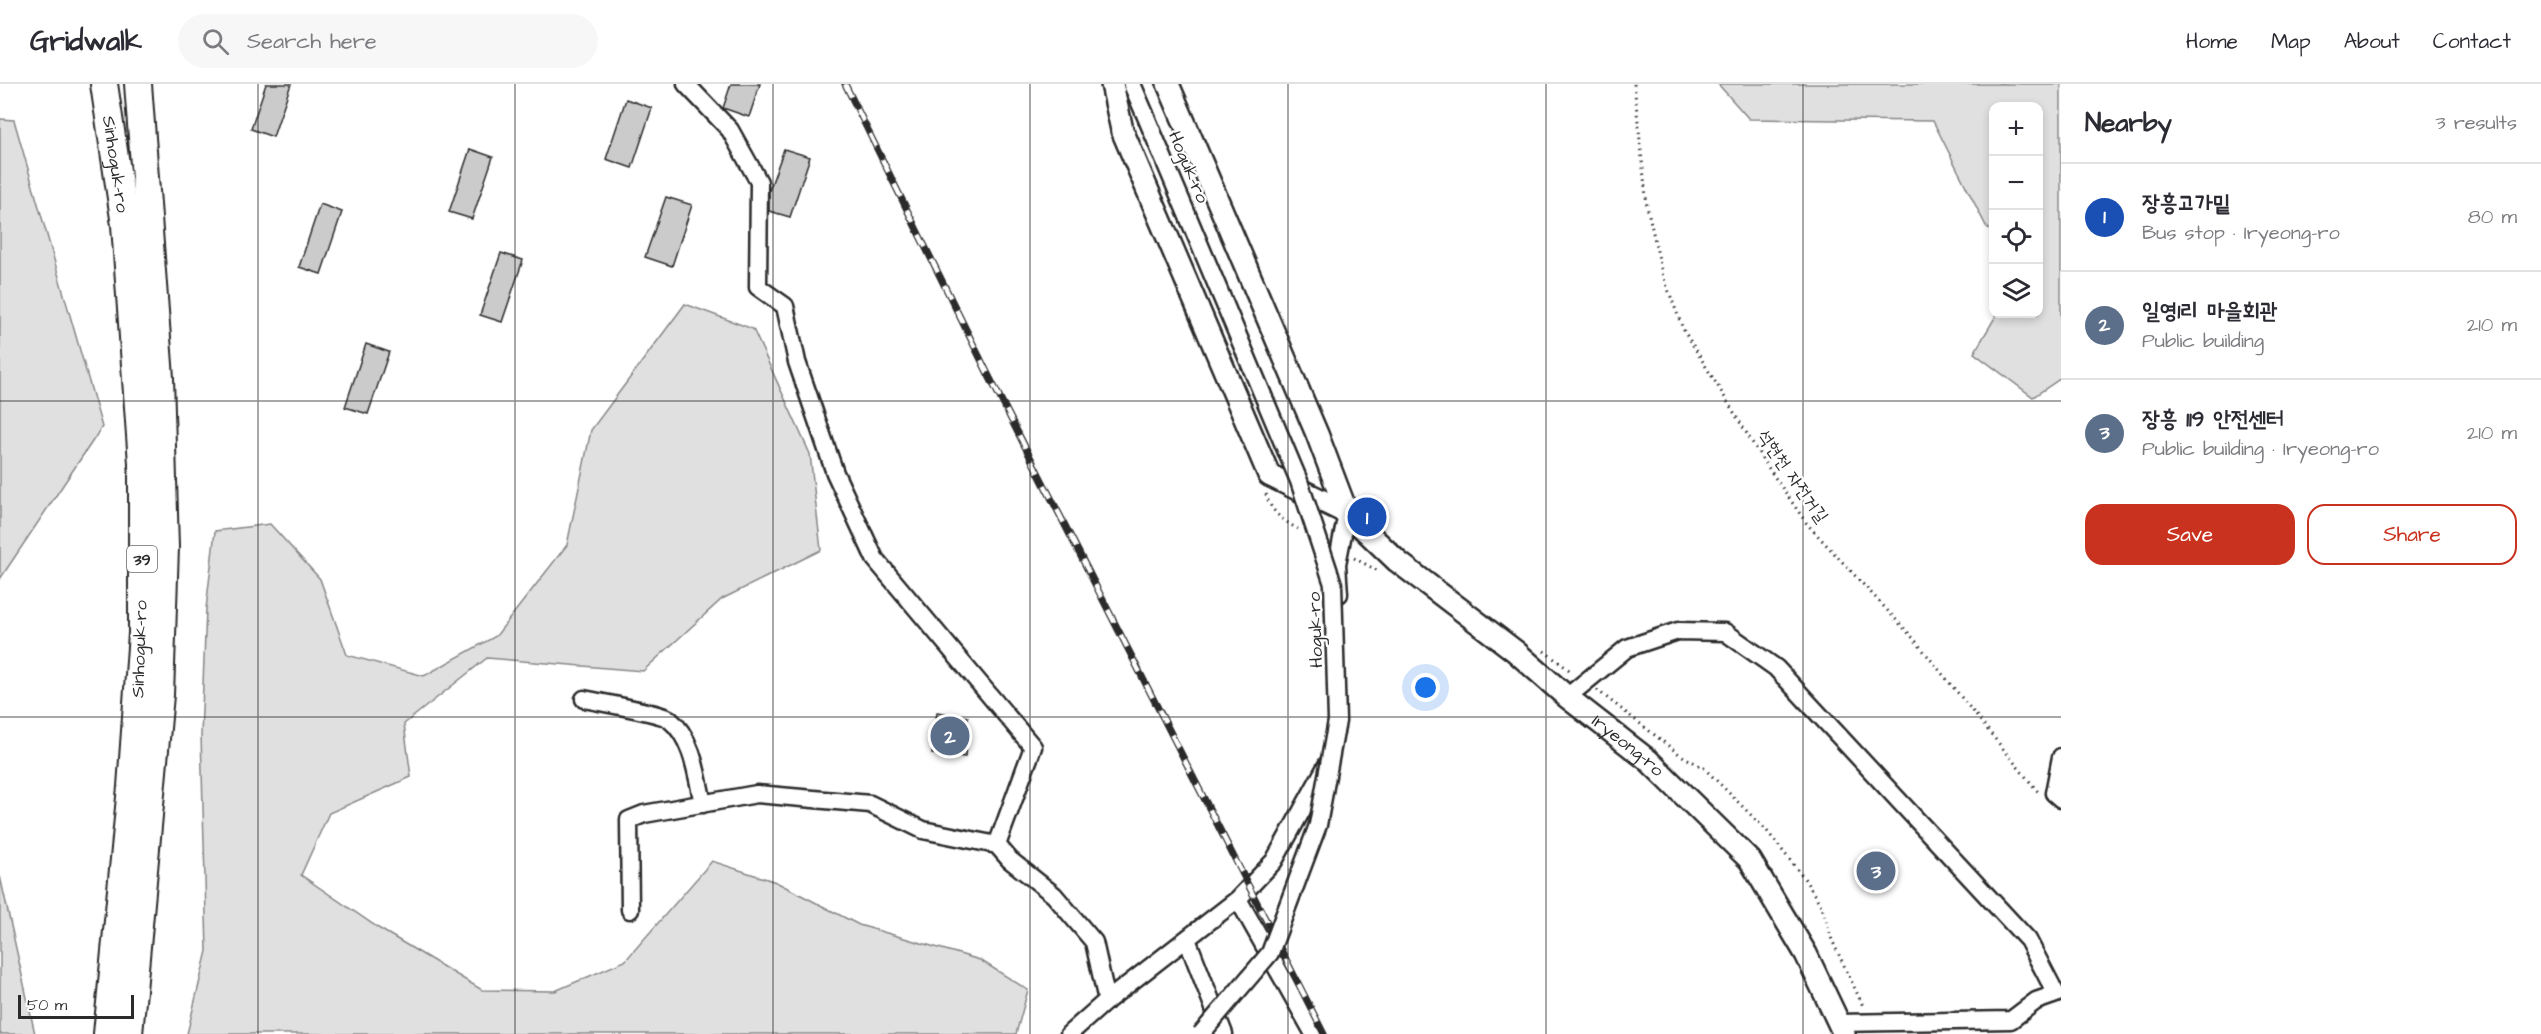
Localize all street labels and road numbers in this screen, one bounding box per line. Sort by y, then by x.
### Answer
street label: Sinhoguk-ro [96,114,135,214]
street label: Hoguk-ro [1161,127,1215,208]
street label: 석현천 자전거길 [1751,425,1834,528]
road number: 39 [127,546,157,572]
street label: Hoguk-ro [1302,591,1330,668]
street label: Sinhoguk-ro [125,600,155,698]
street label: Iryeong-ro [1587,709,1670,782]

